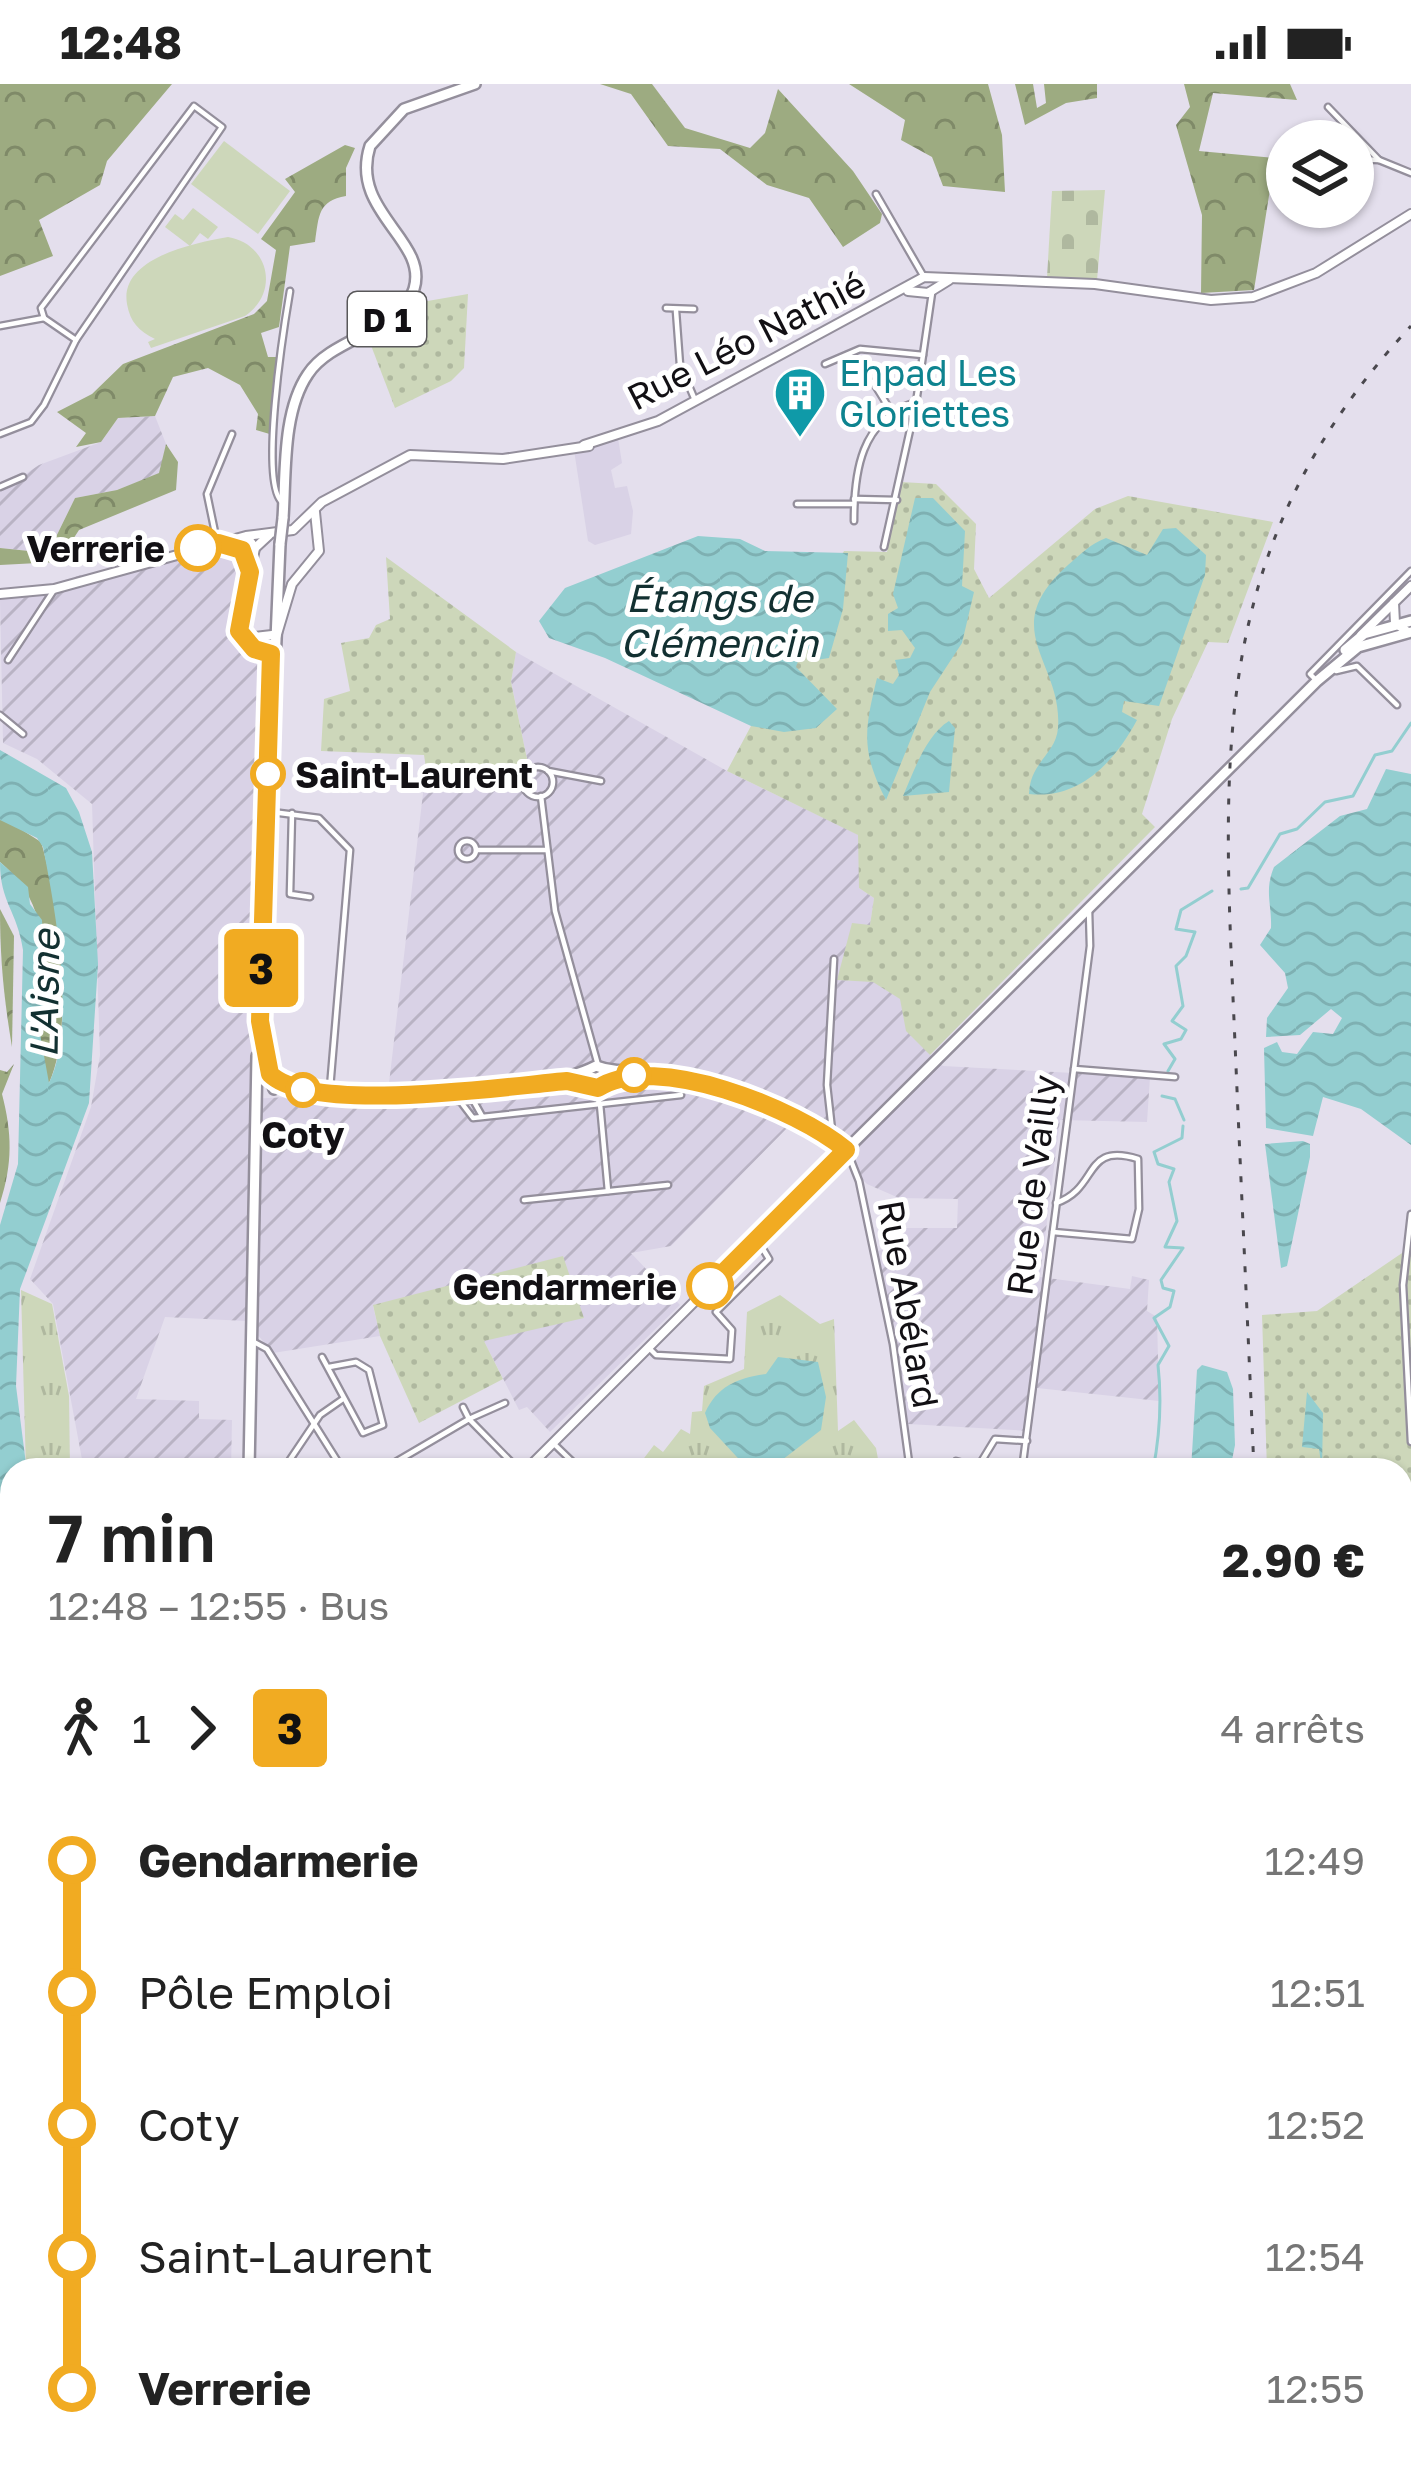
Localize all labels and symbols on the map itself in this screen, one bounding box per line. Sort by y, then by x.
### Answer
street label: Rue Léo Nathié [620,261,872,419]
road number: D 1 [348,292,426,346]
place label: Ehpad Les Gloriettes [839,351,1017,435]
building icon: Ehpad Les Gloriettes [772,365,828,439]
marker: Verrerie [176,526,220,570]
place label: Verrerie [26,527,165,570]
water label: Étangs de Clémencin [620,574,820,666]
place label: Saint-Laurent [295,753,533,796]
marker: Saint-Laurent [252,758,284,790]
water label: L'Aisne [19,927,69,1058]
line badge: 3 [222,929,300,1007]
unlabelled marker [618,1059,650,1091]
street label: Rue de Vailly [997,1072,1067,1298]
marker: Coty [287,1074,319,1106]
place label: Coty [261,1113,345,1156]
street label: Rue Abélard [870,1197,948,1411]
marker: Gendarmerie [688,1264,732,1308]
place label: Gendarmerie [453,1265,677,1308]

